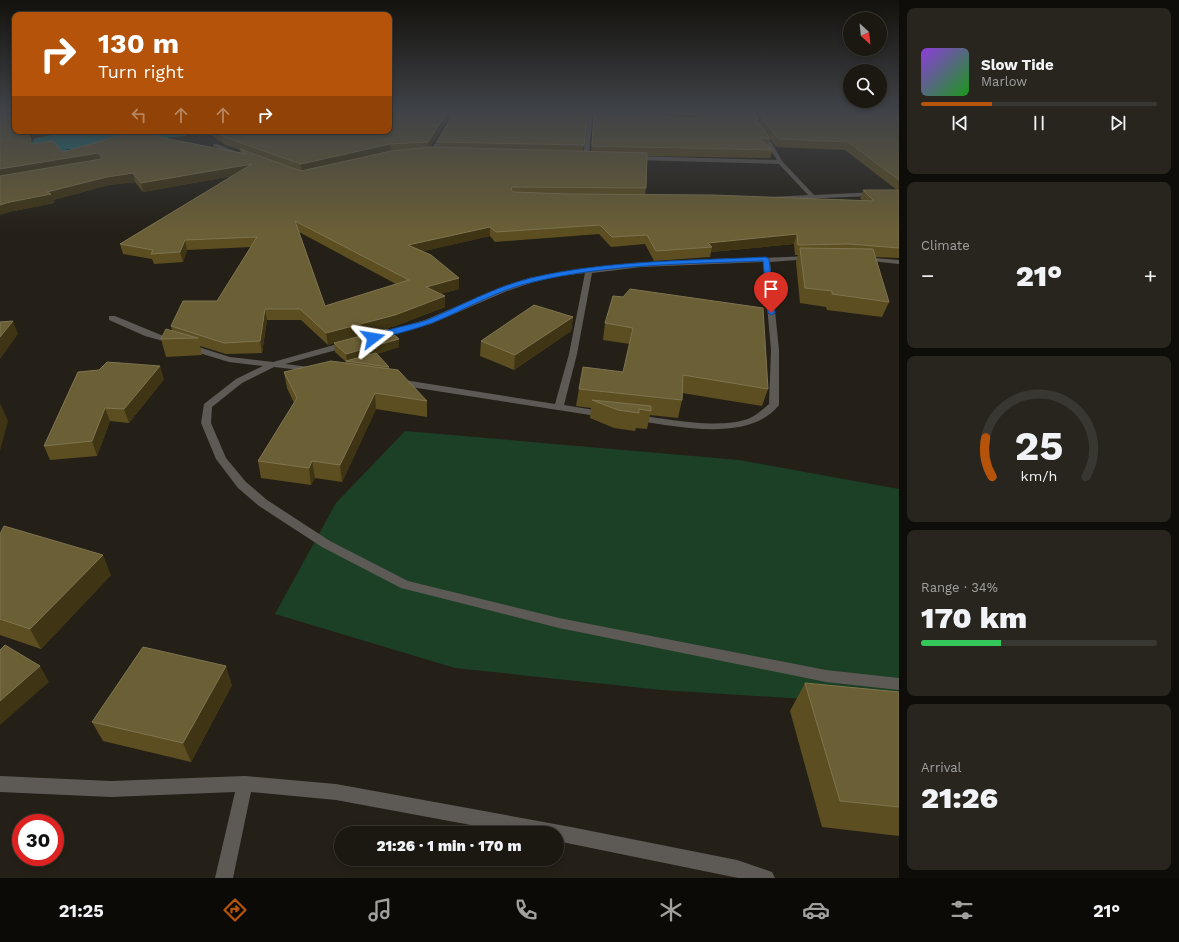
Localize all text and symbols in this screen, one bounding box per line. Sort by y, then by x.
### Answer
north arrow [843,12,887,56]
map controls [843,12,887,108]
text: 130 m [98,27,179,60]
icon: right [32,28,84,80]
text: Slow Tide [981,56,1054,74]
text: Turn right [98,61,184,82]
button: search [843,64,887,108]
text: Marlow [981,74,1027,89]
icon: left [128,104,150,126]
icon: ahead [170,104,192,126]
icon: ahead [212,104,234,126]
icon: right [254,104,276,126]
icon: previous [949,112,971,134]
icon: pause [1028,112,1050,134]
icon: next [1107,112,1129,134]
text: Climate [921,238,970,253]
text: 21° [1016,258,1062,293]
text: − [921,263,934,288]
text: + [1144,263,1157,288]
pin [754,272,788,313]
icon: arrive [760,278,782,300]
position arrow [352,317,394,359]
text: 25 [1014,421,1064,470]
text: km/h [1021,468,1057,484]
text: Range · 34% [921,580,998,595]
text: 170 km [921,600,1027,635]
text: Arrival [921,760,962,775]
text: 21:26 [921,780,998,815]
speed limit sign: 30 [12,814,64,866]
text: 21:26 · 1 min · 170 m [376,837,522,855]
icon: directions [221,896,249,924]
icon: music [366,896,394,924]
icon: phone [512,896,540,924]
icon: climate [657,896,685,924]
icon: car [802,896,830,924]
icon: filters [948,896,976,924]
text: 21:25 [59,900,104,921]
text: 21° [1093,900,1120,921]

